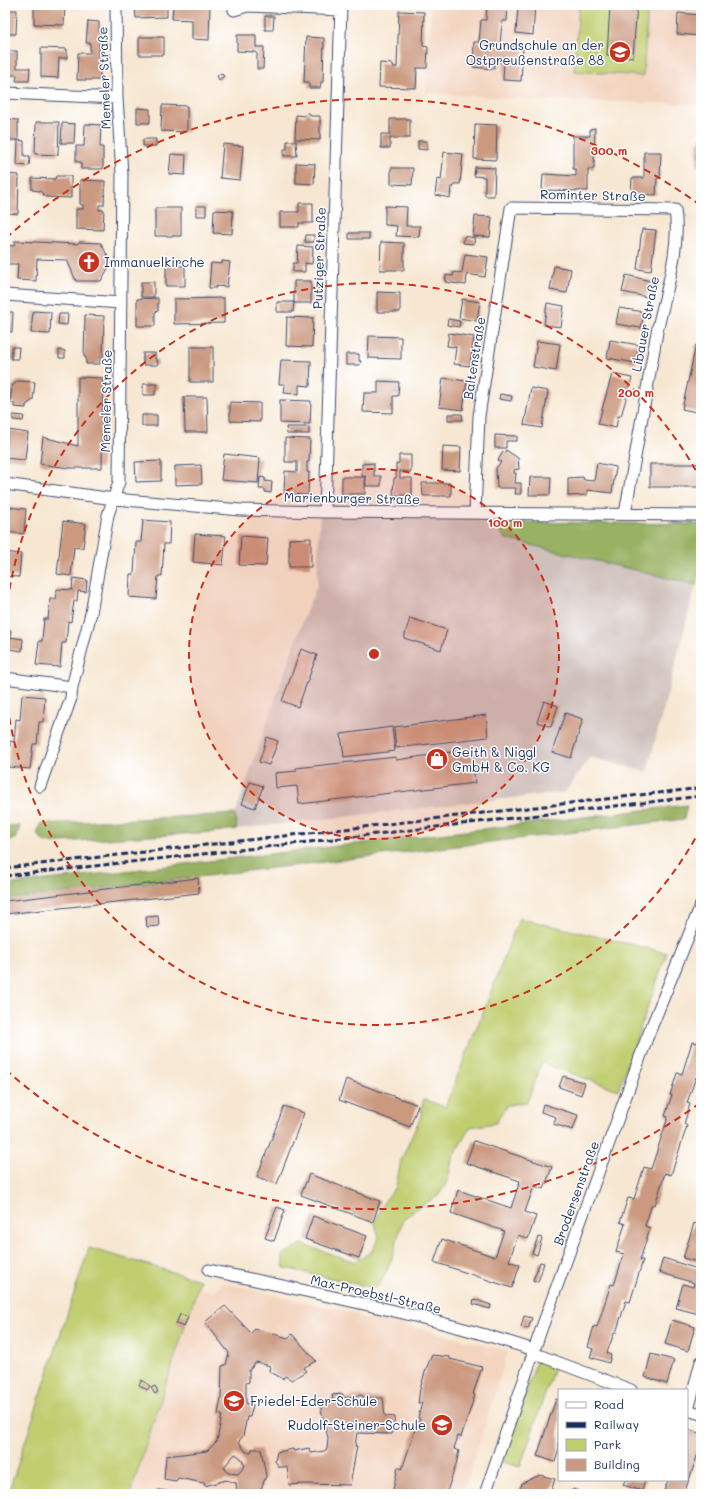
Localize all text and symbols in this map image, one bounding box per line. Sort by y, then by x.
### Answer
street label: Memeler Straße [93,26,114,130]
place label: Grundschule an der Ostpreußenstraße 88 [466,36,604,68]
school or university icon: Grundschule an der Ostpreußenstraße 88 [607,39,633,65]
text: 300 m [591,142,627,158]
street label: Rominter Straße [540,185,646,204]
street label: Putziger Straße [308,207,329,309]
church icon: Immanuelkirche [76,249,102,275]
place label: Immanuelkirche [104,253,205,270]
street label: Libauer Straße [627,275,662,373]
street label: Baltenstraße [459,315,488,400]
street label: Memeler Straße [96,349,115,453]
text: 200 m [618,384,654,400]
street label: Marienburger Straße [284,488,420,507]
text: 100 m [488,514,522,530]
centre of rings [367,647,381,661]
place label: Geith & Niggl GmbH & Co. KG [452,743,550,775]
shop icon: Geith & Niggl GmbH & Co. KG [424,746,450,772]
street label: Brodersenstraße [549,1138,602,1247]
street label: Max-Proebstl-Straße [309,1270,443,1317]
school or university icon: Friedel-Eder-Schule [221,1388,247,1414]
legend [558,1389,688,1481]
place label: Friedel-Eder-Schule [250,1392,377,1409]
text: Road [594,1396,624,1412]
school or university icon: Rudolf-Steiner-Schule [429,1412,455,1438]
place label: Rudolf-Steiner-Schule [288,1416,426,1433]
text: Railway [594,1416,639,1432]
text: Park [594,1436,621,1452]
text: Building [594,1456,640,1472]

